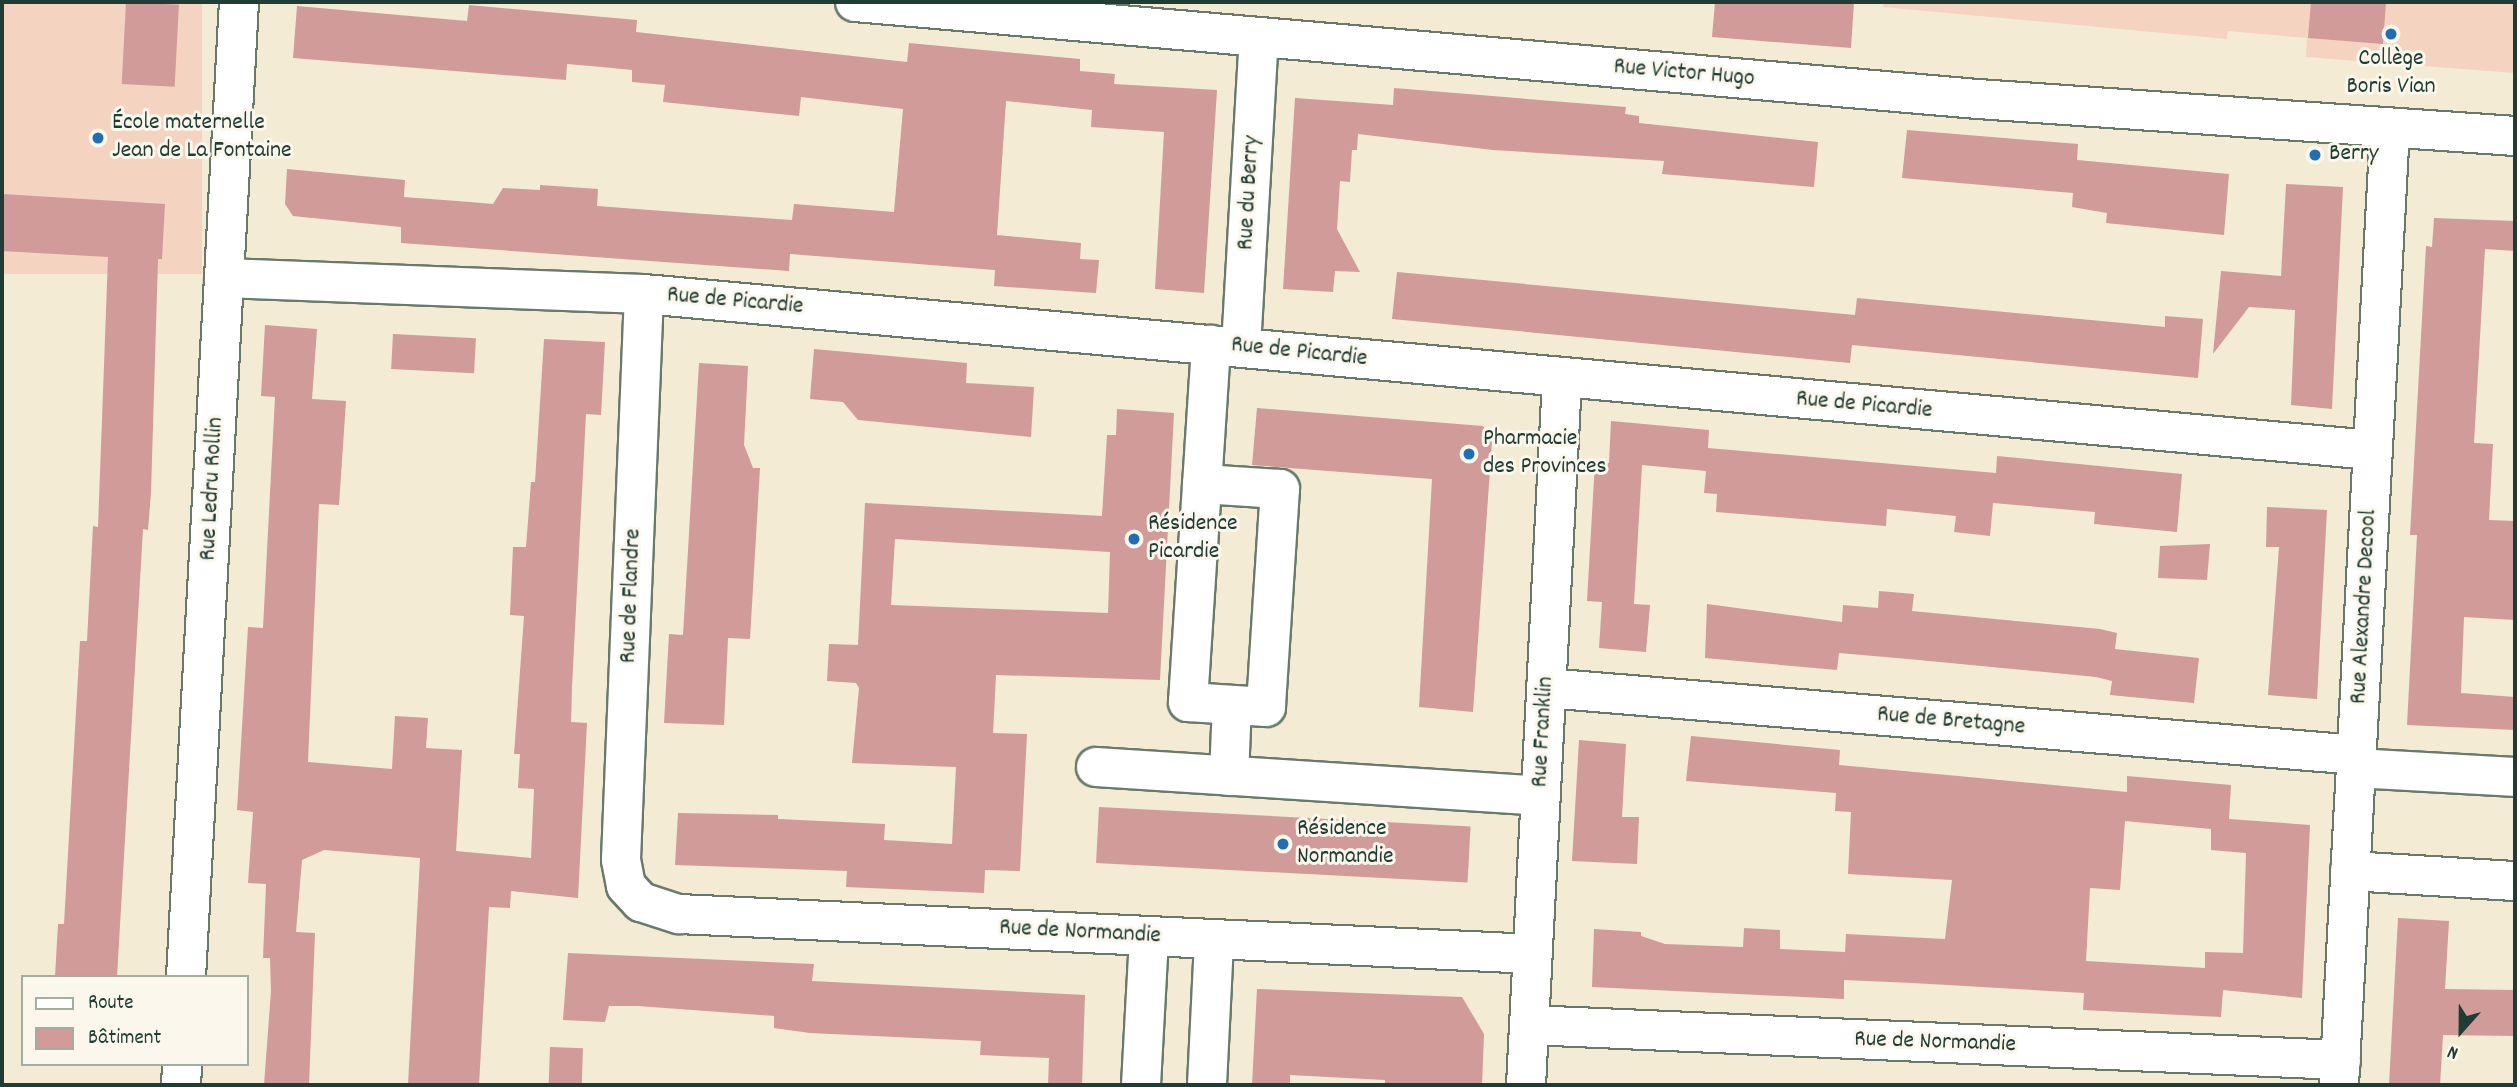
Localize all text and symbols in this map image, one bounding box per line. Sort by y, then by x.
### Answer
marker: Collège Boris Vian [2383,26,2399,42]
place label: Collège Boris Vian [2346,46,2436,102]
street label: Rue Victor Hugo [1612,53,1756,95]
place label: École maternelle Jean de La Fontaine [112,110,292,166]
marker: École maternelle Jean de La Fontaine [90,130,106,146]
street label: Rue du Berry [1233,135,1267,251]
place label: Berry [2329,141,2378,169]
marker: Berry [2307,147,2323,163]
street label: Rue de Picardie [666,282,804,322]
street label: Rue de Picardie [1230,332,1368,374]
street label: Rue de Picardie [1795,386,1933,426]
street label: Rue Ledru Rollin [195,416,231,562]
place label: Pharmacie des Provinces [1483,426,1607,482]
marker: Pharmacie des Provinces [1461,446,1477,462]
street label: Rue Alexandre Decool [2346,509,2384,705]
place label: Résidence Picardie [1148,511,1238,567]
street label: Rue de Flandre [615,528,649,664]
marker: Résidence Picardie [1126,531,1142,547]
street label: Rue Franklin [1527,676,1561,788]
street label: Rue de Bretagne [1876,701,2026,743]
place label: Résidence Normandie [1297,816,1393,872]
marker: Résidence Normandie [1275,836,1291,852]
street label: Rue de Normandie [998,914,1162,952]
legend [21,975,248,1066]
text: Route [88,989,134,1019]
north arrow [2426,996,2496,1066]
text: Bâtiment [88,1024,161,1054]
street label: Rue de Normandie [1854,1026,2016,1060]
text: N [2444,1037,2463,1065]

